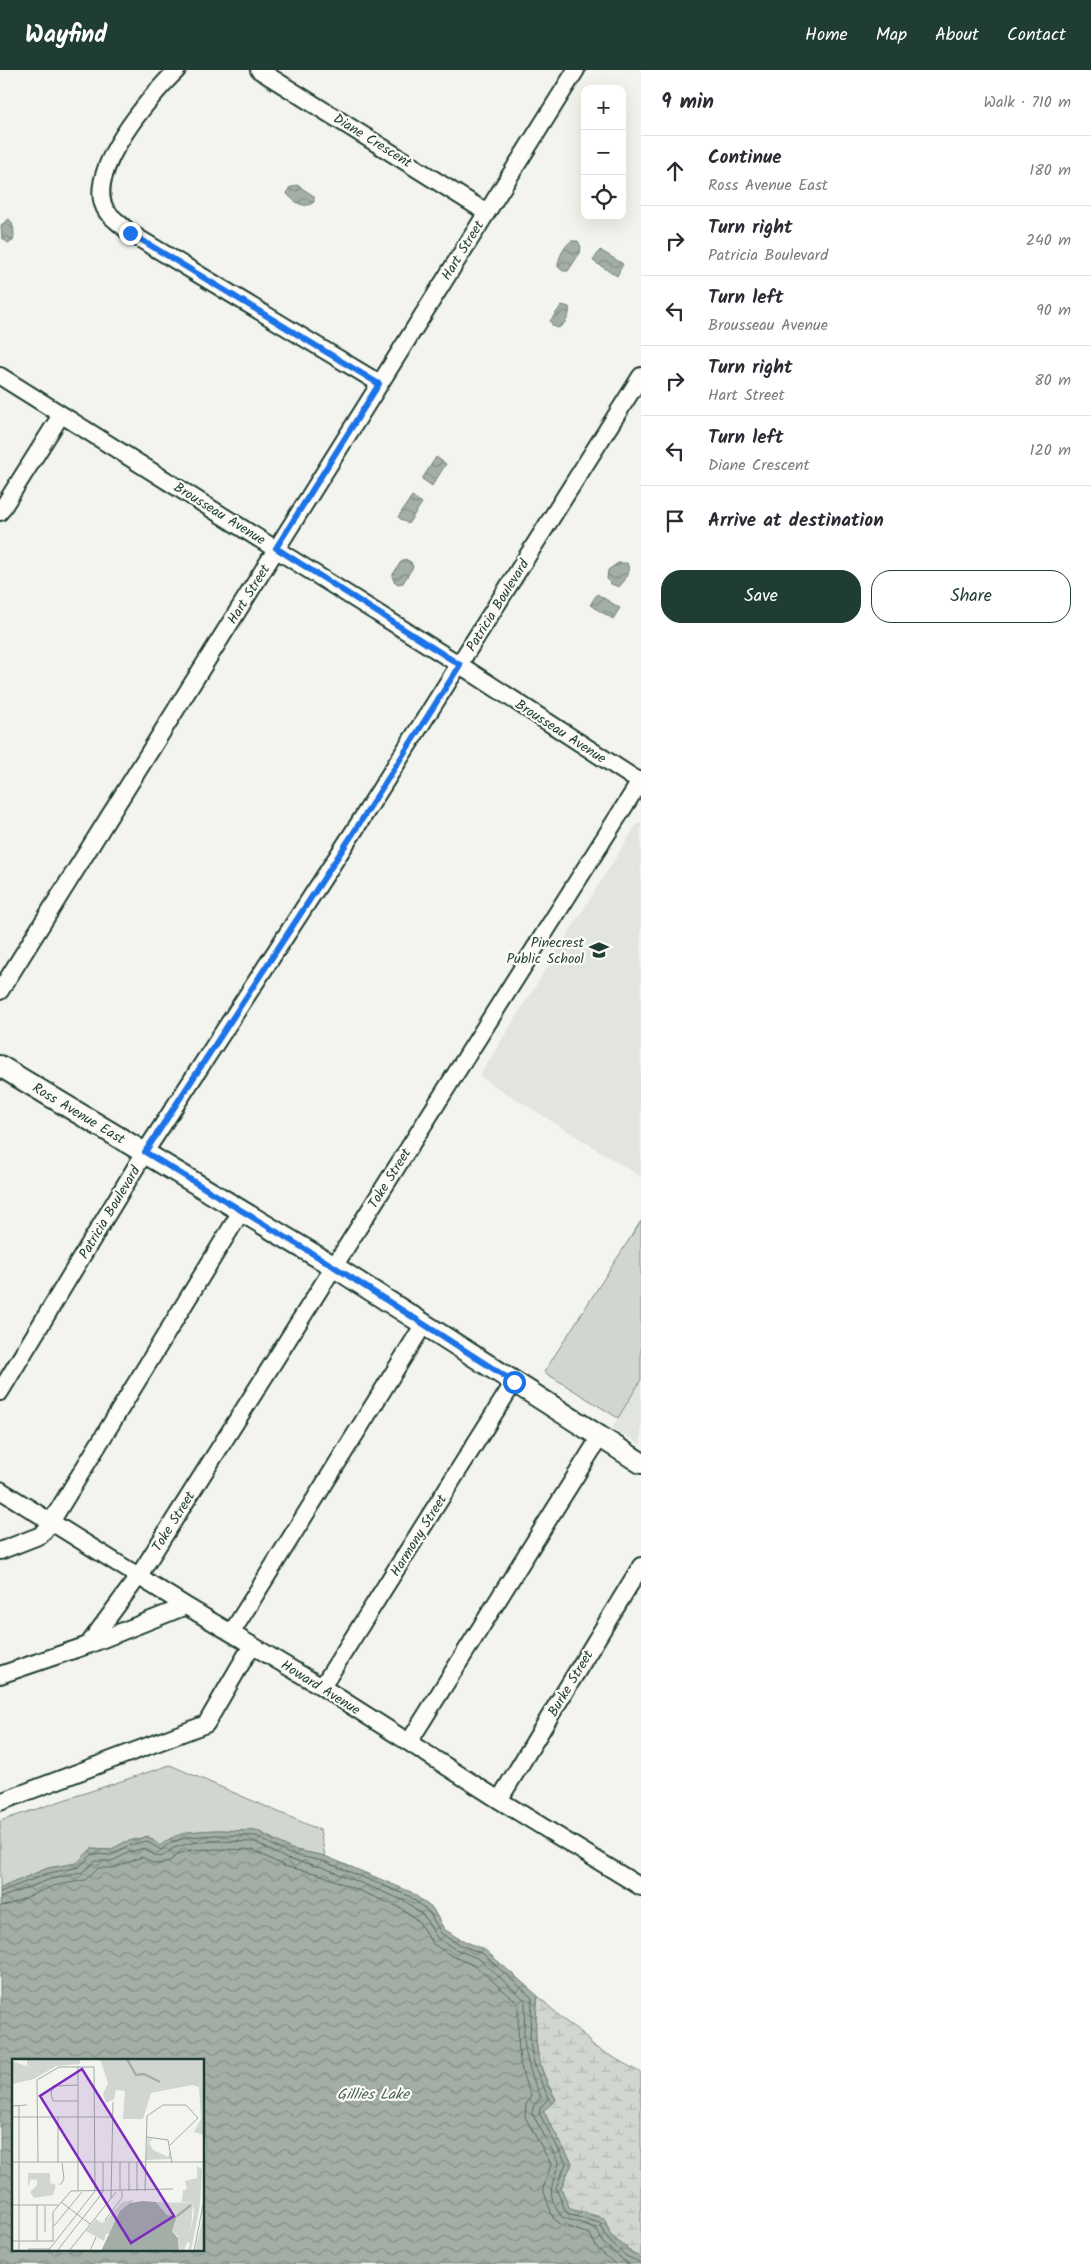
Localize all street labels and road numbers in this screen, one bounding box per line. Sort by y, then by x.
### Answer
street label: Diane Crescent [329,108,417,174]
street label: Hart Street [436,216,490,285]
street label: Brousseau Avenue [169,477,270,551]
street label: Patricia Boulevard [461,554,536,656]
street label: Hart Street [222,560,276,629]
street label: Brousseau Avenue [510,694,611,770]
street label: Ross Avenue East [28,1077,130,1151]
street label: Toke Street [363,1143,417,1213]
street label: Patricia Boulevard [73,1161,147,1263]
street label: Toke Street [147,1486,201,1556]
street label: Harmony Street [385,1490,453,1581]
street label: Burke Street [542,1646,600,1721]
street label: Howard Avenue [276,1655,365,1721]

